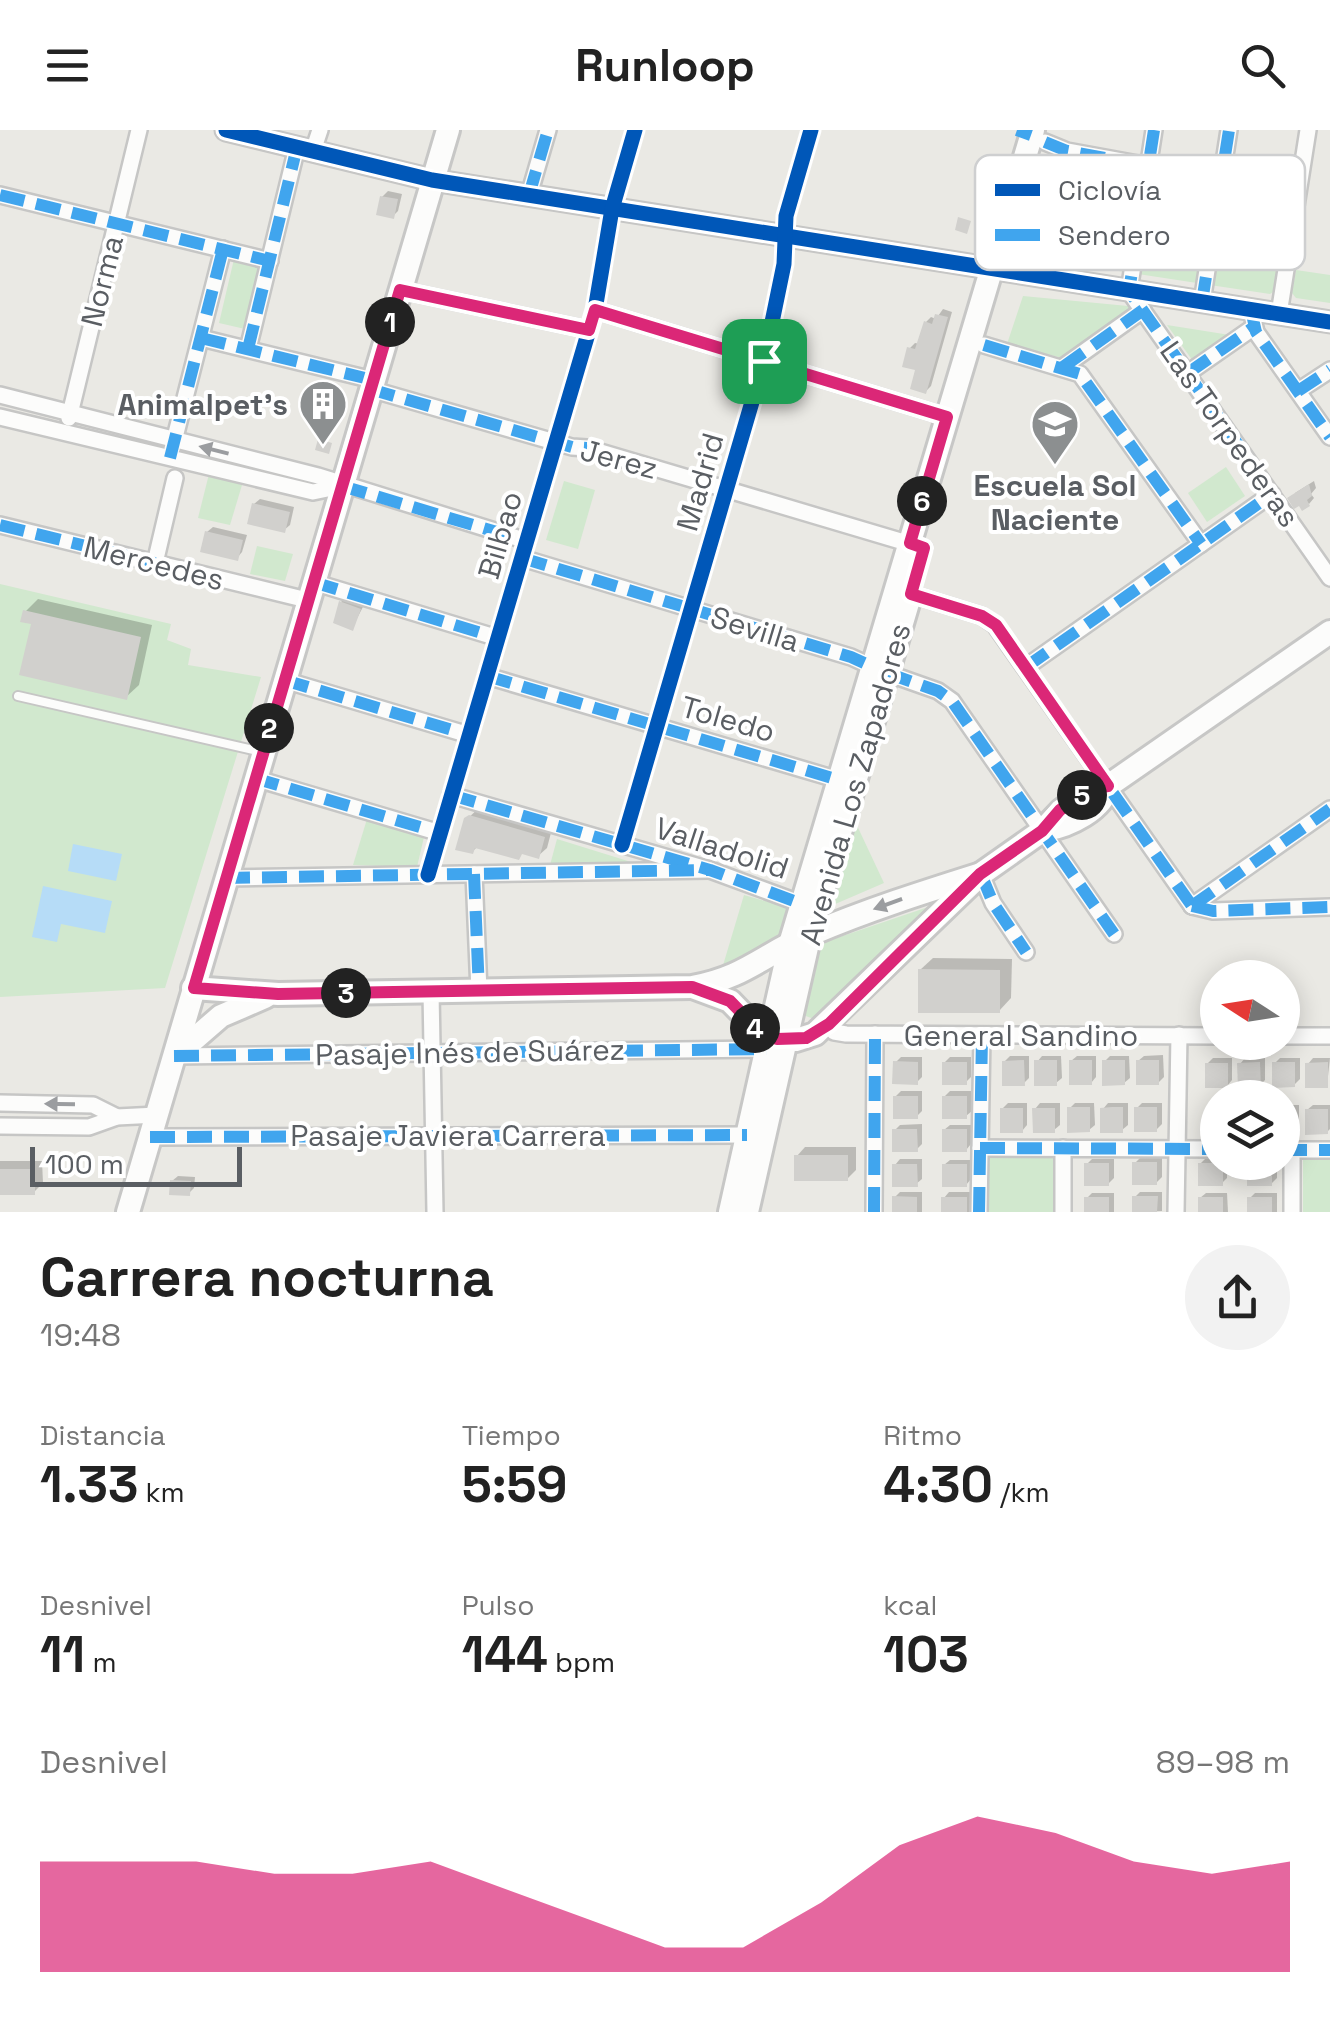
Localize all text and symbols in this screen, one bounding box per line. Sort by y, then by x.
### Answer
text: Runloop [575,37,755,94]
icon: menu [40,38,95,93]
icon: search [1235,38,1290,93]
legend [975,155,1305,270]
text: Ciclovía [1058,172,1161,208]
text: Sendero [1058,217,1171,253]
street label: Norma [72,231,132,331]
pin: 1 [365,297,415,347]
text: 1 [384,304,396,340]
pin [722,319,807,404]
street label: Las Torpederas [1151,333,1309,535]
icon: arrive [737,334,792,389]
building icon: Animalpet's [297,378,349,446]
place label: Animalpet's [117,385,288,424]
school or university icon: Escuela Sol Naciente [1029,398,1081,466]
street label: Madrid [667,429,733,535]
street label: Jerez [576,430,662,488]
one-way arrow [198,441,229,457]
place label: Escuela Sol Naciente [973,466,1137,539]
pin: 6 [897,476,947,526]
text: 6 [913,483,931,519]
street label: Bilbao [469,487,531,583]
street label: Mercedes [80,527,228,599]
street label: Sevilla [706,597,804,661]
street label: Avenida Los Zapadores [790,619,920,949]
street label: Toledo [676,687,780,751]
pin: 2 [244,703,294,753]
text: 2 [261,710,277,746]
pin: 5 [1057,770,1107,820]
text: 5 [1074,777,1090,813]
street label: Valladolid [650,808,794,888]
one-way arrow [873,897,903,912]
north arrow [1200,960,1300,1060]
map controls [1200,960,1300,1180]
pin: 3 [321,968,371,1018]
text: 3 [337,975,355,1011]
pin: 4 [730,1003,780,1053]
text: 4 [746,1010,764,1046]
street label: General Sandino [904,1016,1138,1055]
street label: Pasaje Inés de Suárez [315,1030,625,1074]
button: layers [1200,1080,1300,1180]
one-way arrow [44,1096,75,1112]
street label: Pasaje Javiera Carrera [290,1116,606,1155]
scale bar [30,1142,242,1186]
text: 100 m [45,1146,124,1182]
text: Carrera nocturna [40,1242,494,1312]
button: share [1185,1245,1290,1350]
text: 19:48 [40,1315,121,1355]
text: Distancia [40,1417,166,1453]
text: Tiempo [462,1417,561,1453]
text: Ritmo [883,1417,962,1453]
text: 1.33 [40,1453,138,1517]
text: 5:59 [462,1453,567,1517]
text: 4:30 [883,1453,993,1517]
text: km [138,1474,185,1510]
text: /km [993,1474,1050,1510]
text: Desnivel [40,1587,152,1623]
text: Pulso [462,1587,535,1623]
text: kcal [883,1587,937,1623]
text: 11 [40,1623,85,1687]
text: 144 [462,1623,548,1687]
text: 103 [883,1623,969,1687]
text: m [85,1644,116,1680]
text: bpm [548,1644,615,1680]
text: Desnivel [40,1742,168,1782]
text: 89–98 m [1156,1742,1290,1782]

